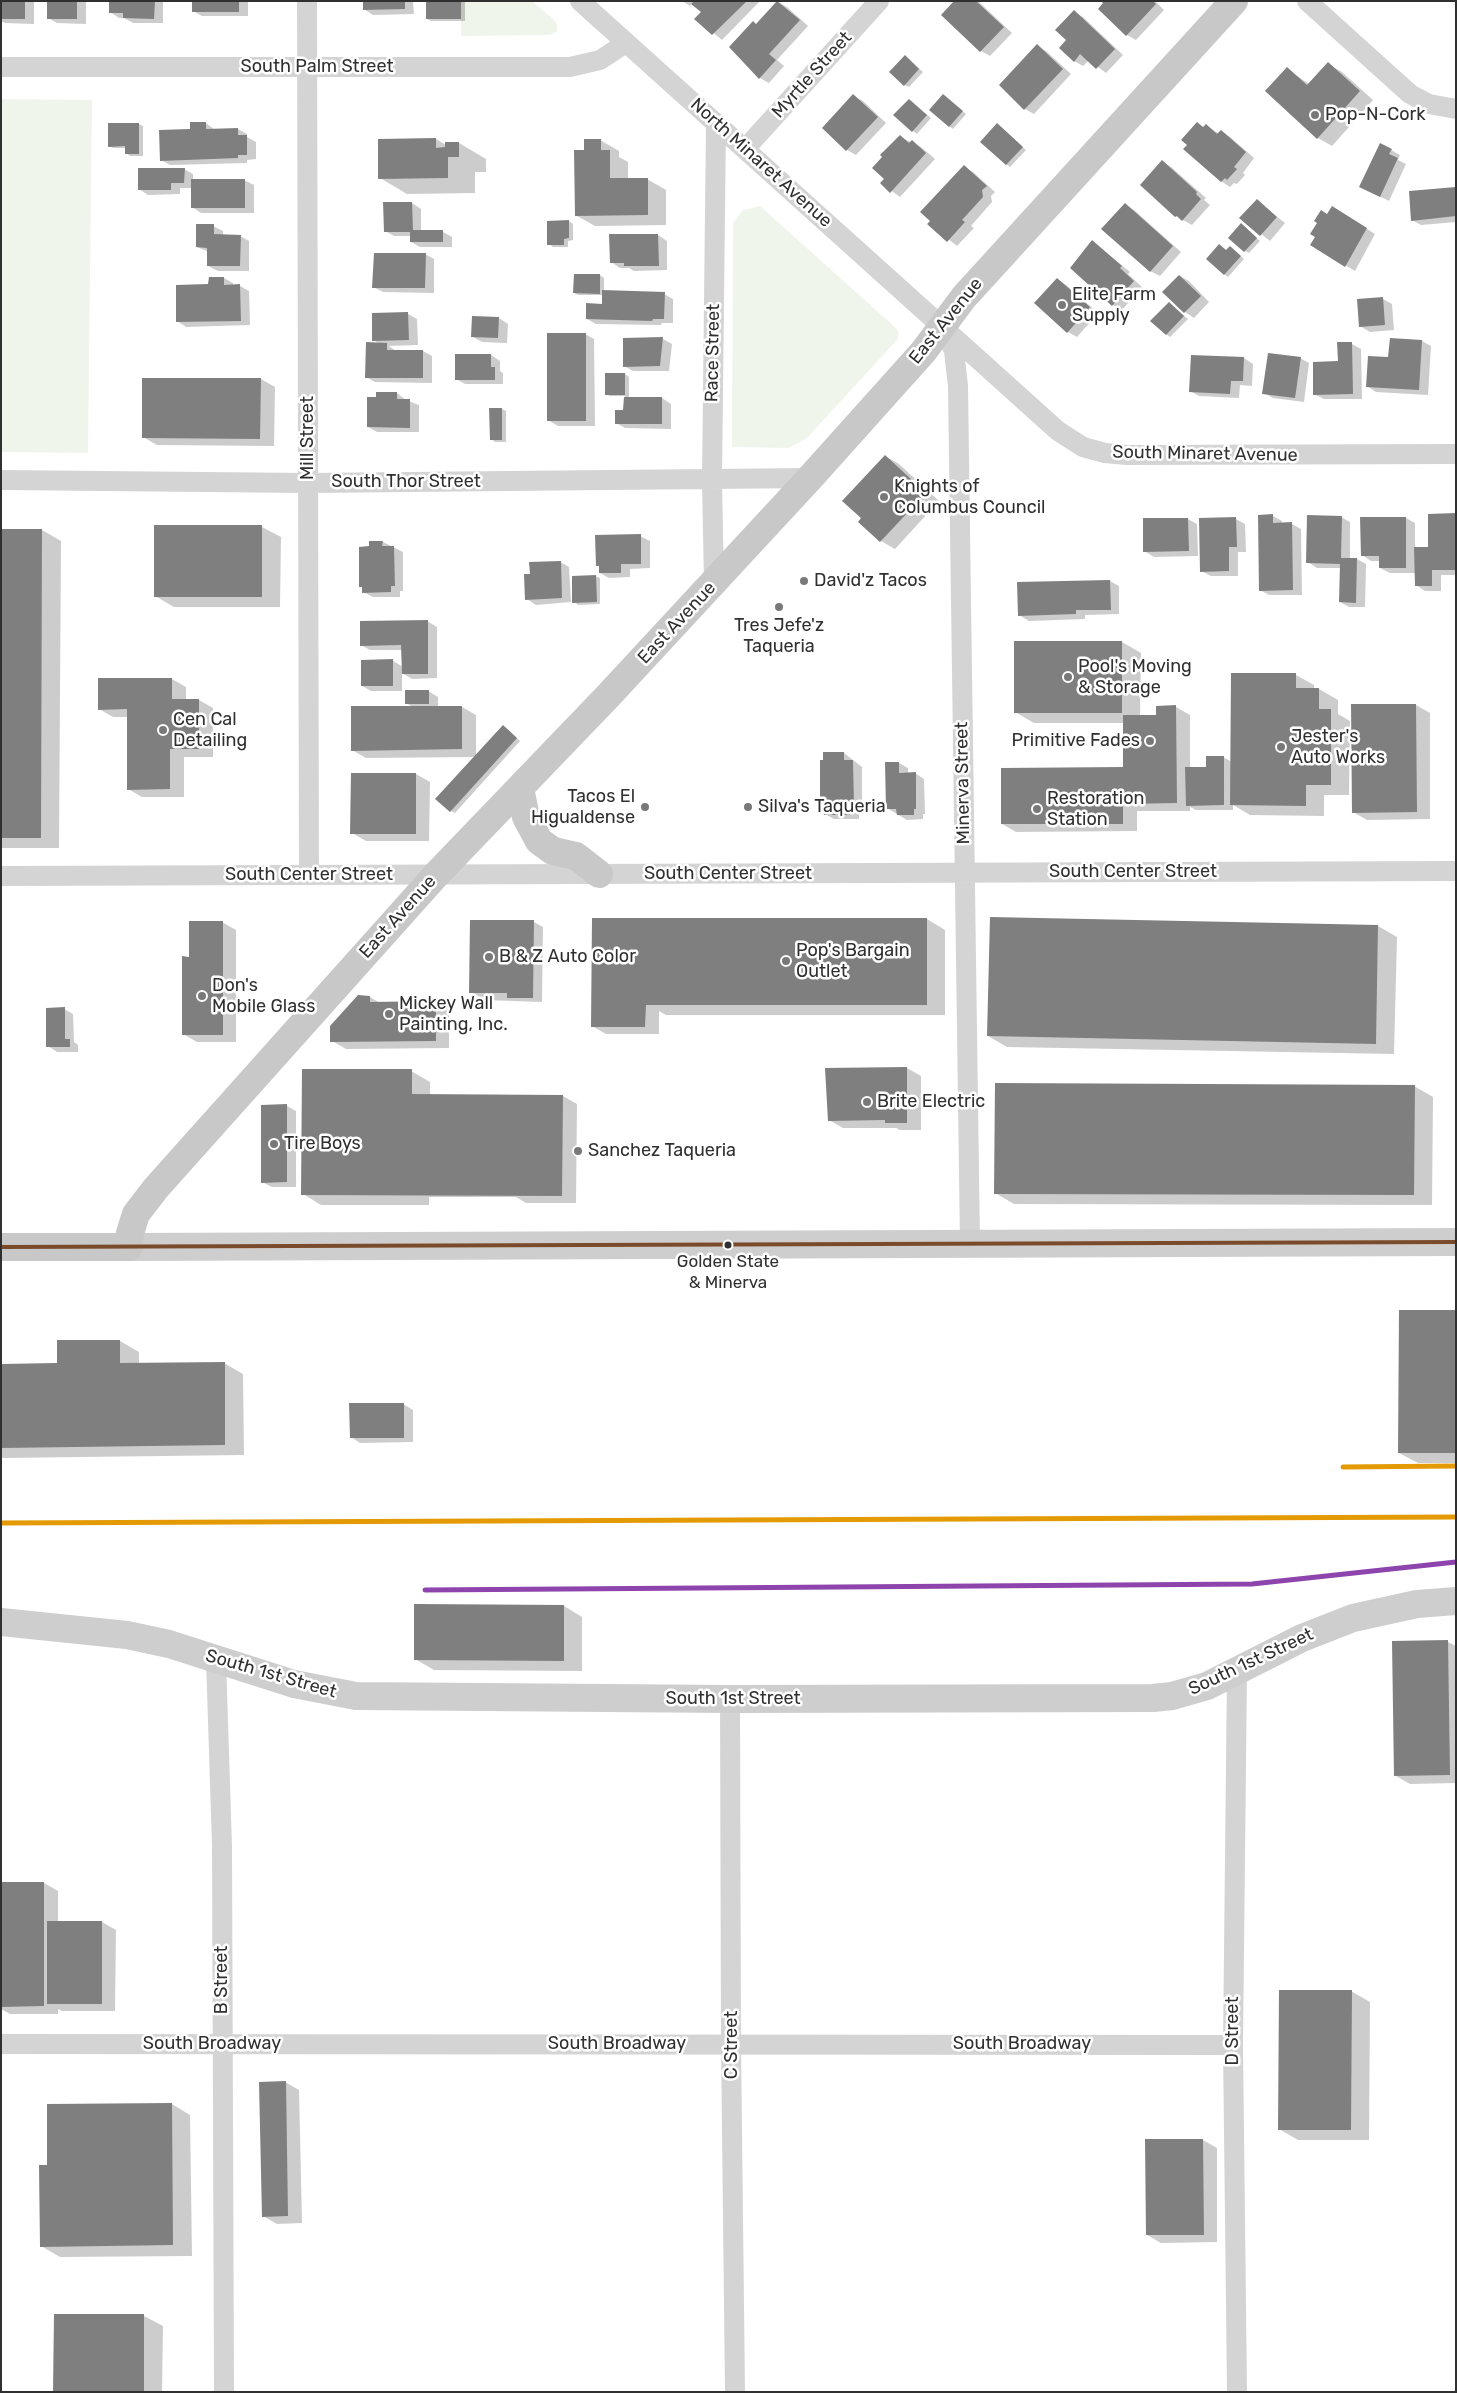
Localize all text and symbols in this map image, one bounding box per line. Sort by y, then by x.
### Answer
street label: Myrtle Street [768,27,856,123]
street label: South Palm Street [241,56,393,78]
street label: North Minaret Avenue [686,94,836,232]
place label: Pop-N-Cork [1325,104,1426,126]
marker: Pop-N-Cork [1309,109,1321,121]
street label: East Avenue [905,274,987,368]
place label: Elite Farm Supply [1072,284,1156,326]
marker: Elite Farm Supply [1056,299,1068,311]
street label: Race Street [701,304,725,402]
street label: Mill Street [297,396,319,480]
street label: South Minaret Avenue [1112,442,1298,466]
street label: South Thor Street [331,471,481,493]
place label: Knights of Columbus Council [894,476,1045,518]
marker: Knights of Columbus Council [878,491,890,503]
place label: David'z Tacos [814,570,927,592]
marker: David'z Tacos [798,575,810,587]
street label: East Avenue [633,577,721,669]
marker: Tres Jefe'z Taqueria [773,601,785,613]
place label: Tres Jefe'z Taqueria [734,615,824,658]
place label: Pool's Moving & Storage [1078,656,1192,699]
marker: Pool's Moving & Storage [1062,671,1074,683]
place label: Cen Cal Detailing [173,709,247,752]
street label: Minerva Street [951,722,975,844]
marker: Cen Cal Detailing [157,724,169,736]
place label: Jester's Auto Works [1291,726,1385,769]
place label: Primitive Fades [1011,730,1140,752]
marker: Primitive Fades [1144,735,1156,747]
marker: Jester's Auto Works [1275,741,1287,753]
place label: Tacos El Higualdense [531,786,635,829]
place label: Restoration Station [1047,788,1144,831]
place label: Silva's Taqueria [758,796,886,818]
marker: Tacos El Higualdense [639,801,651,813]
marker: Silva's Taqueria [742,801,754,813]
marker: Restoration Station [1031,803,1043,815]
street label: South Center Street [1049,861,1217,883]
street label: South Center Street [644,863,812,885]
street label: South Center Street [225,864,393,886]
street label: East Avenue [355,871,441,963]
place label: Pop's Bargain Outlet [796,940,910,982]
place label: B & Z Auto Color [499,946,636,968]
marker: B & Z Auto Color [483,951,495,963]
marker: Pop's Bargain Outlet [780,955,792,967]
place label: Don's Mobile Glass [212,975,315,1018]
marker: Don's Mobile Glass [196,990,208,1002]
place label: Mickey Wall Painting, Inc. [399,993,508,1036]
marker: Mickey Wall Painting, Inc. [383,1008,395,1020]
place label: Brite Electric [877,1091,985,1113]
marker: Brite Electric [861,1096,873,1108]
place label: Tire Boys [284,1133,361,1155]
marker: Tire Boys [268,1138,280,1150]
place label: Sanchez Taqueria [588,1140,736,1162]
marker: Sanchez Taqueria [572,1145,584,1157]
marker: Golden State & Minerva [723,1240,733,1250]
place label: Golden State & Minerva [677,1252,779,1292]
street label: South 1st Street [1185,1624,1317,1700]
street label: South 1st Street [203,1645,339,1703]
street label: South 1st Street [665,1688,801,1710]
street label: B Street [211,1946,233,2014]
street label: D Street [1222,1997,1244,2065]
street label: C Street [721,2011,743,2079]
street label: South Broadway [143,2033,281,2055]
street label: South Broadway [548,2033,686,2055]
street label: South Broadway [953,2033,1091,2055]

